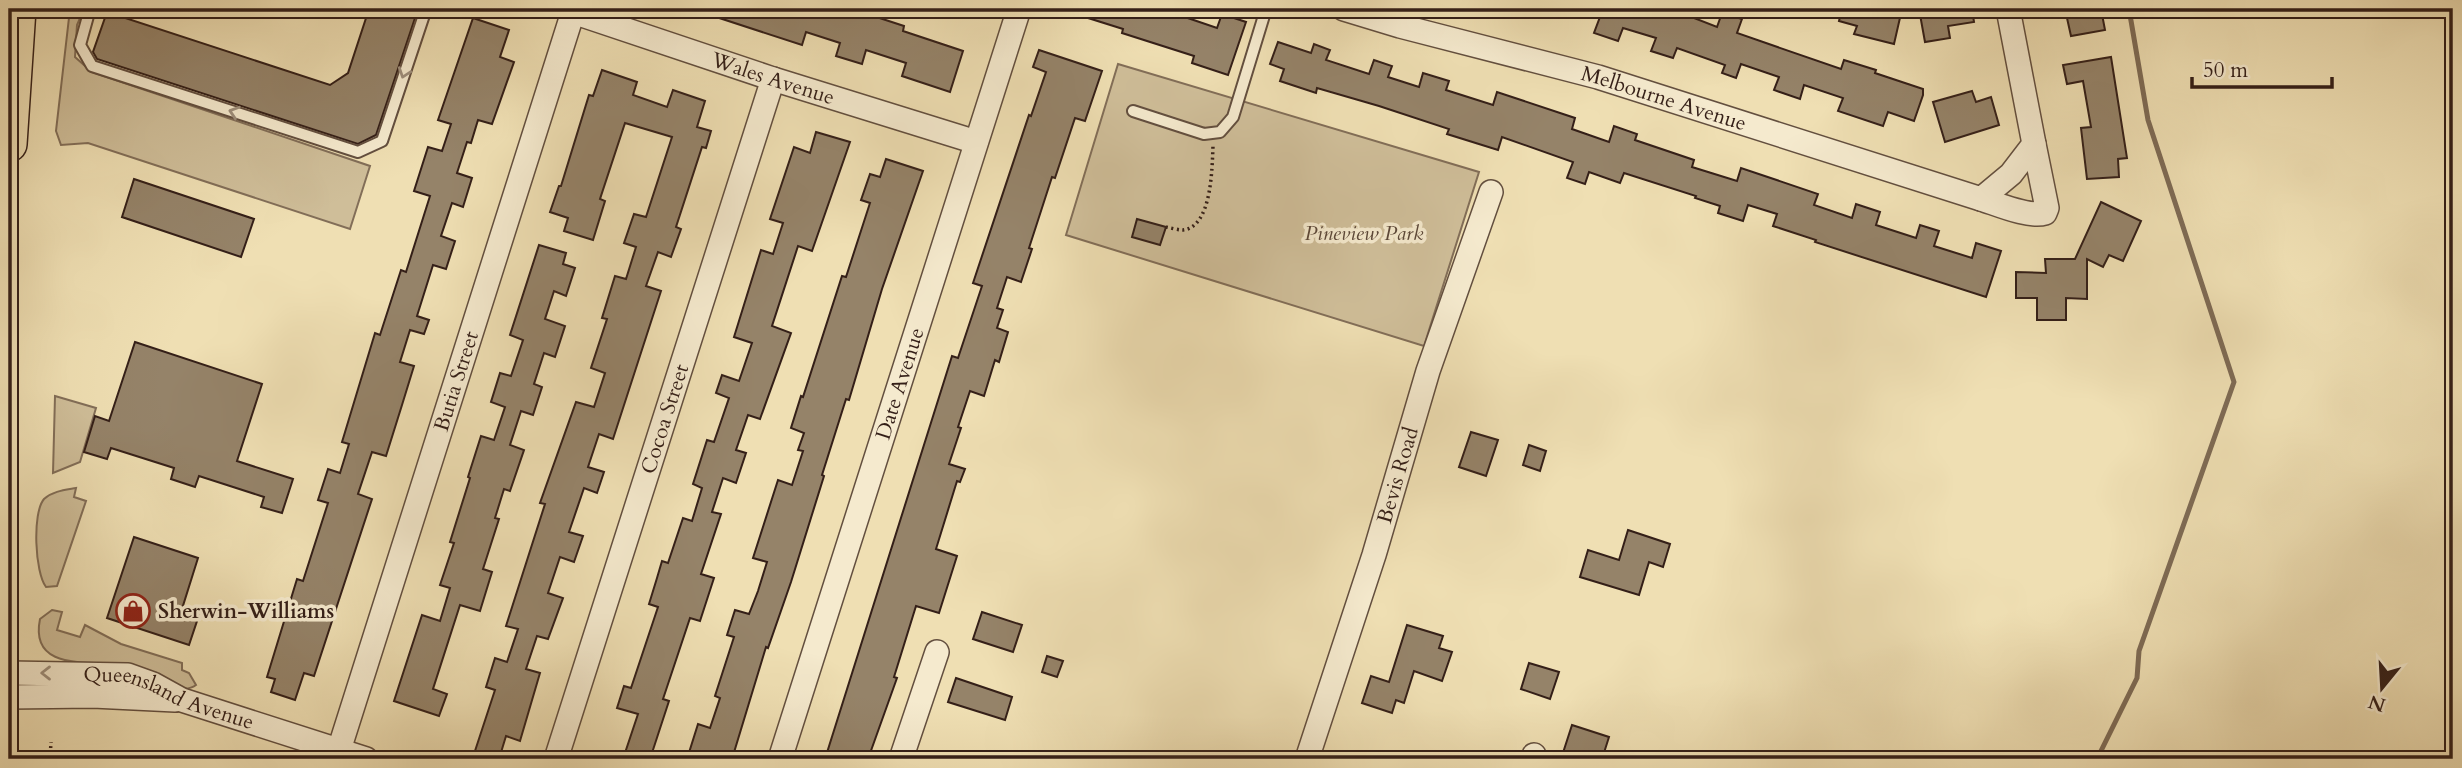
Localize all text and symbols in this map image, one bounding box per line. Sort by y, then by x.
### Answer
street label: Wales Avenue [706,45,838,112]
scale bar [2192,46,2332,90]
text: 50 m [2203,56,2248,85]
street label: Melbourne Avenue [1578,59,1750,138]
one-way arrow [398,67,413,79]
one-way arrow [229,106,241,120]
park label: Pineview Park [1304,219,1424,248]
street label: Date Avenue [869,324,932,443]
street label: Butia Street [427,327,486,435]
street label: Cocoa Street [634,360,696,478]
street label: Bevis Road [1370,424,1426,527]
shop icon: Sherwin-Williams [114,592,152,630]
place label: Sherwin-Williams [158,597,334,626]
north arrow [2346,652,2416,722]
street label: Queensland Avenue [83,660,258,737]
one-way arrow [40,665,51,680]
text: N [2365,688,2389,718]

